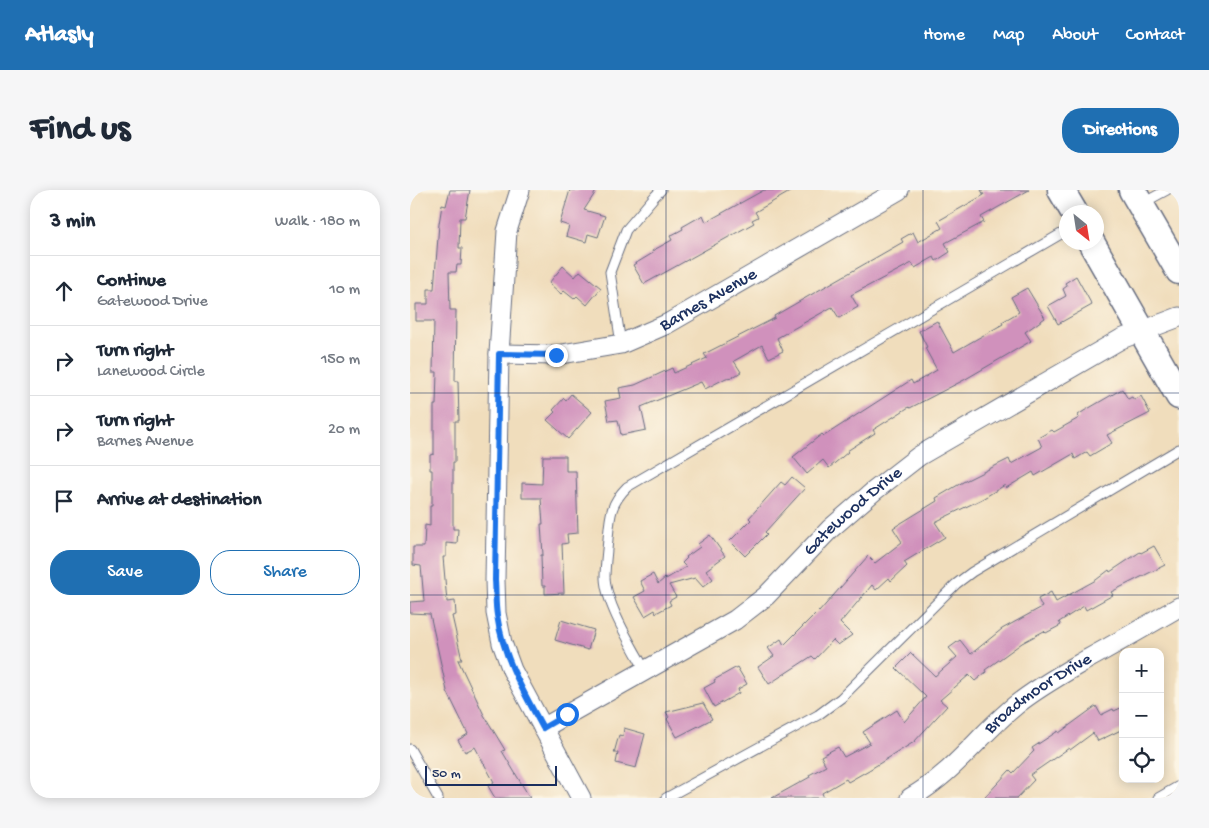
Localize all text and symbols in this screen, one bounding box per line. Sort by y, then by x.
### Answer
text: Atlasly [25,21,94,50]
text: Home [923,25,965,46]
text: Map [993,25,1024,46]
text: About [1052,25,1098,46]
text: Contact [1126,25,1184,46]
button: Directions [1062,108,1179,153]
text: Find us [30,110,130,151]
north arrow [1059,205,1104,250]
text: 3 min [50,210,95,235]
text: Walk · 180 m [275,213,360,232]
street label: Barnes Avenue [656,263,761,337]
text: Continue [97,270,166,293]
icon: ahead [50,277,78,305]
text: 10 m [329,281,360,300]
text: Gatewood Drive [97,293,208,312]
text: Turn right [97,340,173,363]
route end [545,344,568,367]
icon: right [50,347,78,375]
text: 150 m [321,351,360,370]
text: Lanewood Circle [97,363,205,382]
text: Turn right [97,410,173,433]
icon: right [50,417,78,445]
text: 20 m [328,421,360,440]
text: Barnes Avenue [97,433,193,452]
street label: Gatewood Drive [799,462,907,560]
icon: arrive [50,487,78,515]
text: Arrive at destination [97,489,261,512]
button: Save [50,550,200,595]
button: Share [210,550,360,595]
street label: Broadmoor Drive [979,648,1096,739]
map controls [1119,648,1164,783]
button: + [1119,648,1164,693]
button: − [1119,693,1164,738]
route start [556,703,579,726]
button: locate [1119,738,1164,783]
scale bar [425,763,558,786]
text: 50 m [432,766,461,783]

